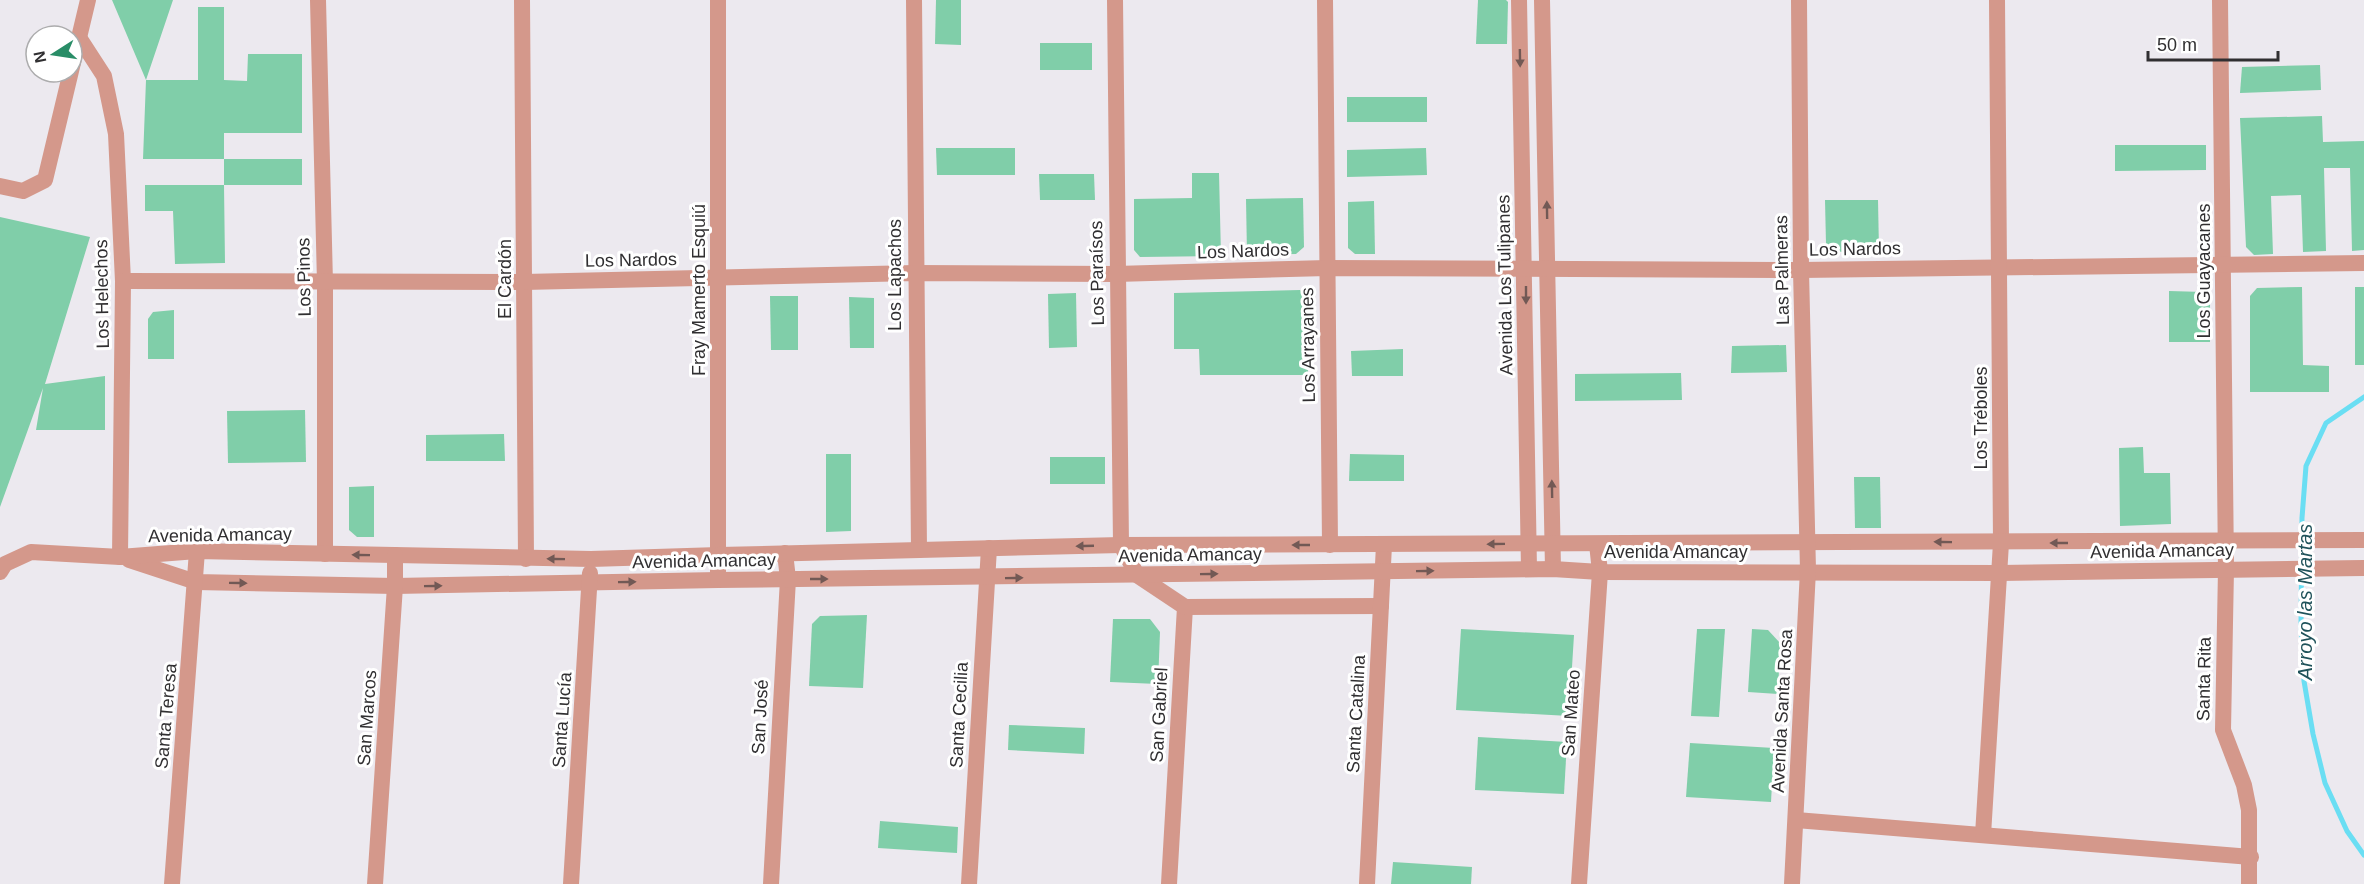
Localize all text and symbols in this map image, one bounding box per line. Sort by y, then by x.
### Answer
north arrow [24,24,84,84]
scale bar [2148,24,2278,62]
text: 50 m [2157,35,2197,55]
one-way arrow [1515,49,1525,68]
text: N [30,50,49,64]
street label: Avenida Los Tulipanes [1493,194,1517,376]
one-way arrow [1542,201,1552,220]
street label: Los Guayacanes [2194,203,2214,339]
street label: Fray Mamerto Esquiú [689,204,709,376]
street label: Las Palmeras [1771,215,1793,325]
street label: Los Lapachos [885,219,905,331]
street label: Los Paraísos [1086,220,1108,326]
street label: Los Pinos [293,237,315,317]
street label: Los Nardos [1809,238,1901,260]
street label: Los Helechos [91,239,113,349]
street label: El Cardón [495,239,515,319]
street label: Los Nardos [1197,239,1289,263]
street label: Los Nardos [585,249,677,271]
one-way arrow [1521,286,1531,305]
street label: Los Arrayanes [1297,287,1319,403]
street label: Los Tréboles [1971,366,1991,470]
one-way arrow [1547,480,1557,499]
street label: Avenida Amancay [148,524,292,546]
water label: Arroyo las Martas [2294,524,2316,681]
one-way arrow [1933,537,1952,547]
one-way arrow [2049,538,2068,548]
one-way arrow [1486,539,1505,549]
one-way arrow [1291,540,1310,550]
street label: Avenida Amancay [2090,540,2234,562]
one-way arrow [1075,541,1094,551]
street label: Avenida Amancay [1604,542,1748,562]
street label: Avenida Amancay [1118,544,1262,566]
one-way arrow [351,550,370,560]
street label: Avenida Amancay [632,550,776,572]
one-way arrow [546,554,565,564]
one-way arrow [1415,566,1434,576]
one-way arrow [1199,569,1218,579]
one-way arrow [1004,573,1023,583]
one-way arrow [809,574,828,584]
one-way arrow [618,577,637,587]
one-way arrow [228,578,247,588]
one-way arrow [423,581,442,590]
street label: Avenida Santa Rosa [1768,628,1796,793]
street label: Santa Rita [2193,636,2215,721]
street label: Santa Catalina [1343,654,1369,773]
street label: Santa Teresa [151,661,181,770]
street label: Santa Cecilia [946,661,972,768]
street label: San Gabriel [1147,667,1171,763]
street label: San Marcos [354,669,380,767]
street label: San Mateo [1558,669,1584,757]
street label: Santa Lucía [549,670,575,769]
street label: San José [748,679,772,755]

